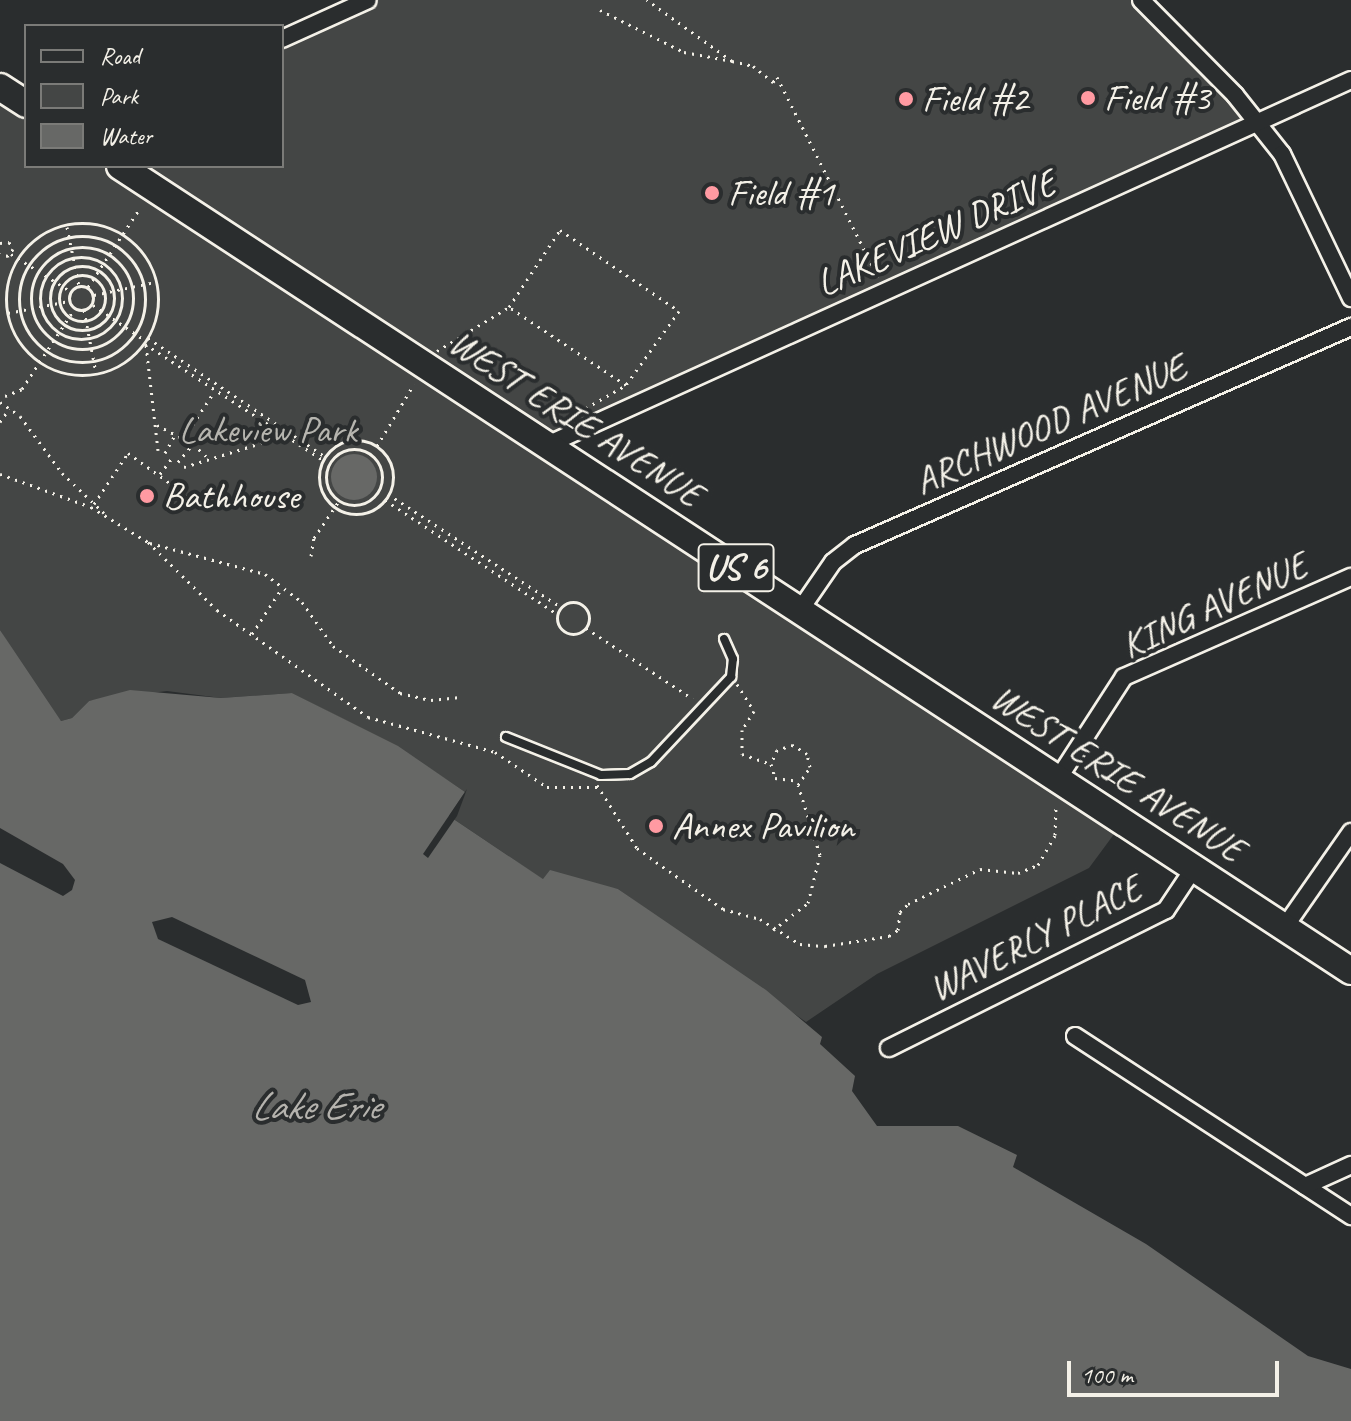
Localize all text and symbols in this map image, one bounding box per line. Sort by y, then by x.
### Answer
legend [24,24,284,168]
text: Road [100,41,140,71]
place label: Field #3 [1104,75,1210,121]
place label: Field #2 [922,76,1028,122]
text: Park [100,81,138,111]
marker: Field #3 [1079,89,1097,107]
marker: Field #2 [897,90,915,108]
text: Water [100,121,152,151]
street label: LAKEVIEW DRIVE [809,160,1063,306]
place label: Field #1 [728,170,834,216]
marker: Field #1 [703,184,721,202]
street label: WEST ERIE AVENUE [441,319,711,517]
street label: ARCHWOOD AVENUE [908,344,1192,504]
park label: Lakeview Park [178,407,358,453]
place label: Bathhouse [163,473,299,519]
marker: Bathhouse [138,487,156,505]
road number: US 6 [696,536,776,600]
street label: KING AVENUE [1114,542,1314,668]
street label: WEST ERIE AVENUE [983,674,1253,872]
place label: Annex Pavilion [672,803,855,849]
marker: Annex Pavilion [647,817,665,835]
street label: WAVERLY PLACE [921,865,1149,1011]
water label: Lake Erie [251,1082,379,1130]
scale bar [1071,1345,1283,1395]
text: 100 m [1081,1360,1133,1390]

